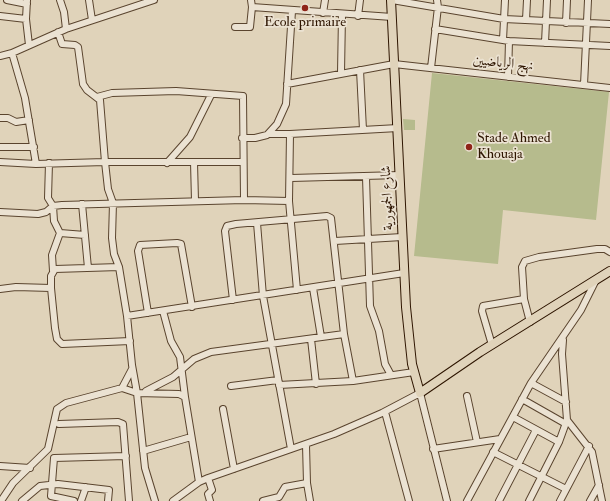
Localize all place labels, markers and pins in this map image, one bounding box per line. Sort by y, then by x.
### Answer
marker: Ecole primaire [300,3,310,13]
place label: Ecole primaire [264,15,346,31]
place label: Stade Ahmed Khouaja [477,131,551,164]
marker: Stade Ahmed Khouaja [464,142,474,152]

